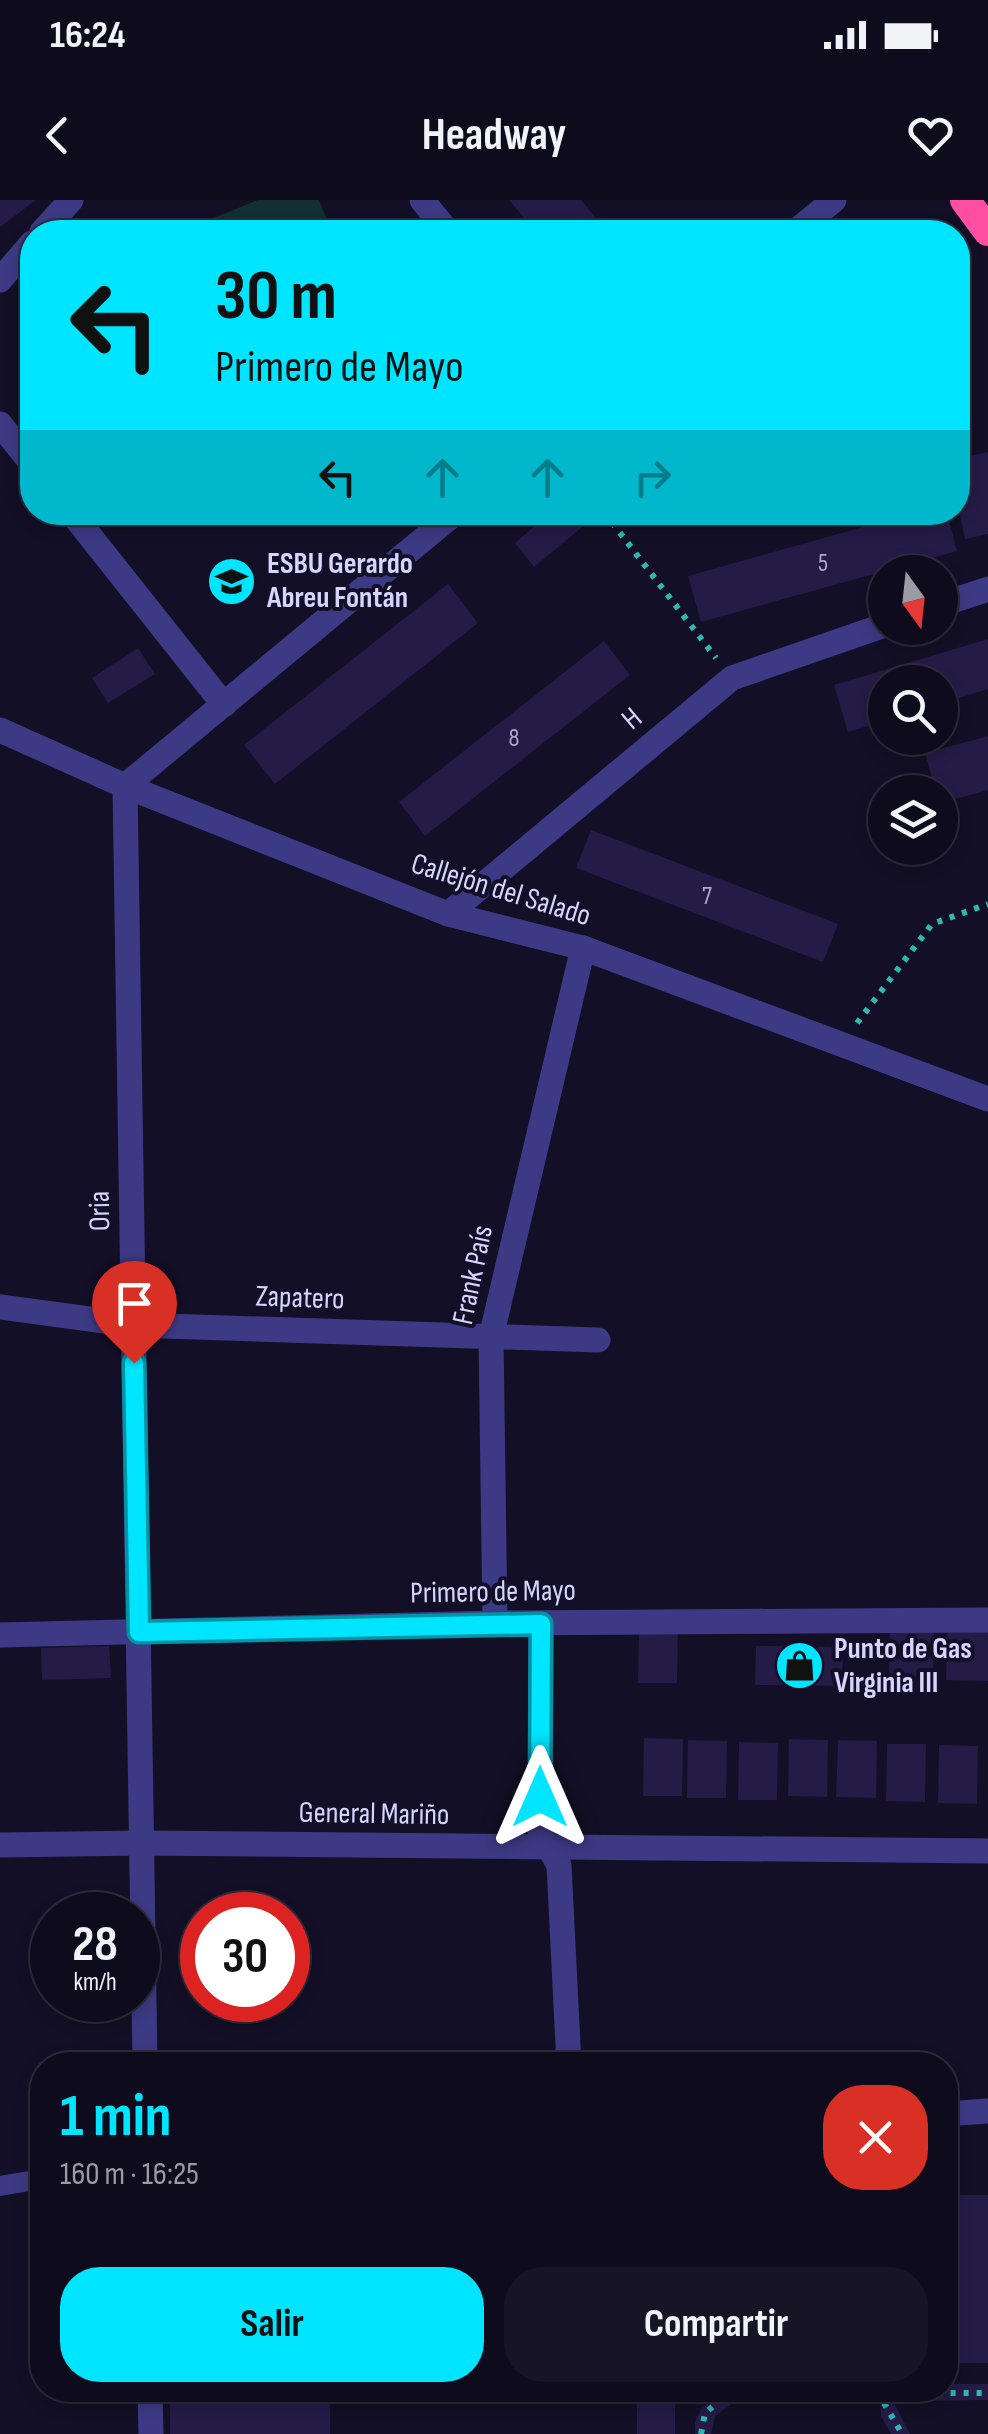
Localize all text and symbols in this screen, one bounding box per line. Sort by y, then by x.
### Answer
text: 16:24 [50,13,125,58]
icon: back [30,108,85,163]
text: Headway [422,108,566,163]
icon: heart [903,108,958,163]
text: 30 m [215,255,337,339]
icon: left [50,260,180,390]
text: Primero de Mayo [215,340,464,395]
icon: left [310,450,365,505]
icon: ahead [415,450,470,505]
icon: ahead [520,450,575,505]
icon: right [625,450,680,505]
place label: ESBU Gerardo Abreu Fontán [266,546,413,616]
house number: 5 [818,548,828,579]
school or university icon: ESBU Gerardo Abreu Fontán [206,555,258,607]
north arrow [868,555,958,645]
map controls [868,555,958,865]
button: search [868,665,958,755]
street label: H [615,700,649,738]
house number: 8 [509,723,519,754]
button: layers [868,775,958,865]
street label: Callejón del Salado [407,846,595,934]
house number: 7 [702,881,712,912]
street label: Oria [82,1190,118,1232]
street label: Frank País [445,1222,501,1328]
pin [92,1261,177,1364]
icon: arrive [107,1276,162,1331]
street label: Zapatero [255,1278,345,1318]
street label: Primero de Mayo [410,1573,576,1611]
place label: Punto de Gas Virginia III [834,1631,972,1701]
shop icon: Punto de Gas Virginia III [773,1640,825,1692]
position arrow [488,1745,592,1849]
street label: General Mariño [298,1795,450,1833]
speed limit sign: 30 [180,1892,310,2022]
text: 28 [72,1915,118,1975]
text: km/h [73,1967,117,1998]
text: 1 min [60,2081,172,2153]
button: close [823,2085,928,2190]
text: 160 m · 16:25 [60,2155,199,2194]
button: Salir [60,2267,484,2382]
button: Compartir [504,2267,928,2382]

